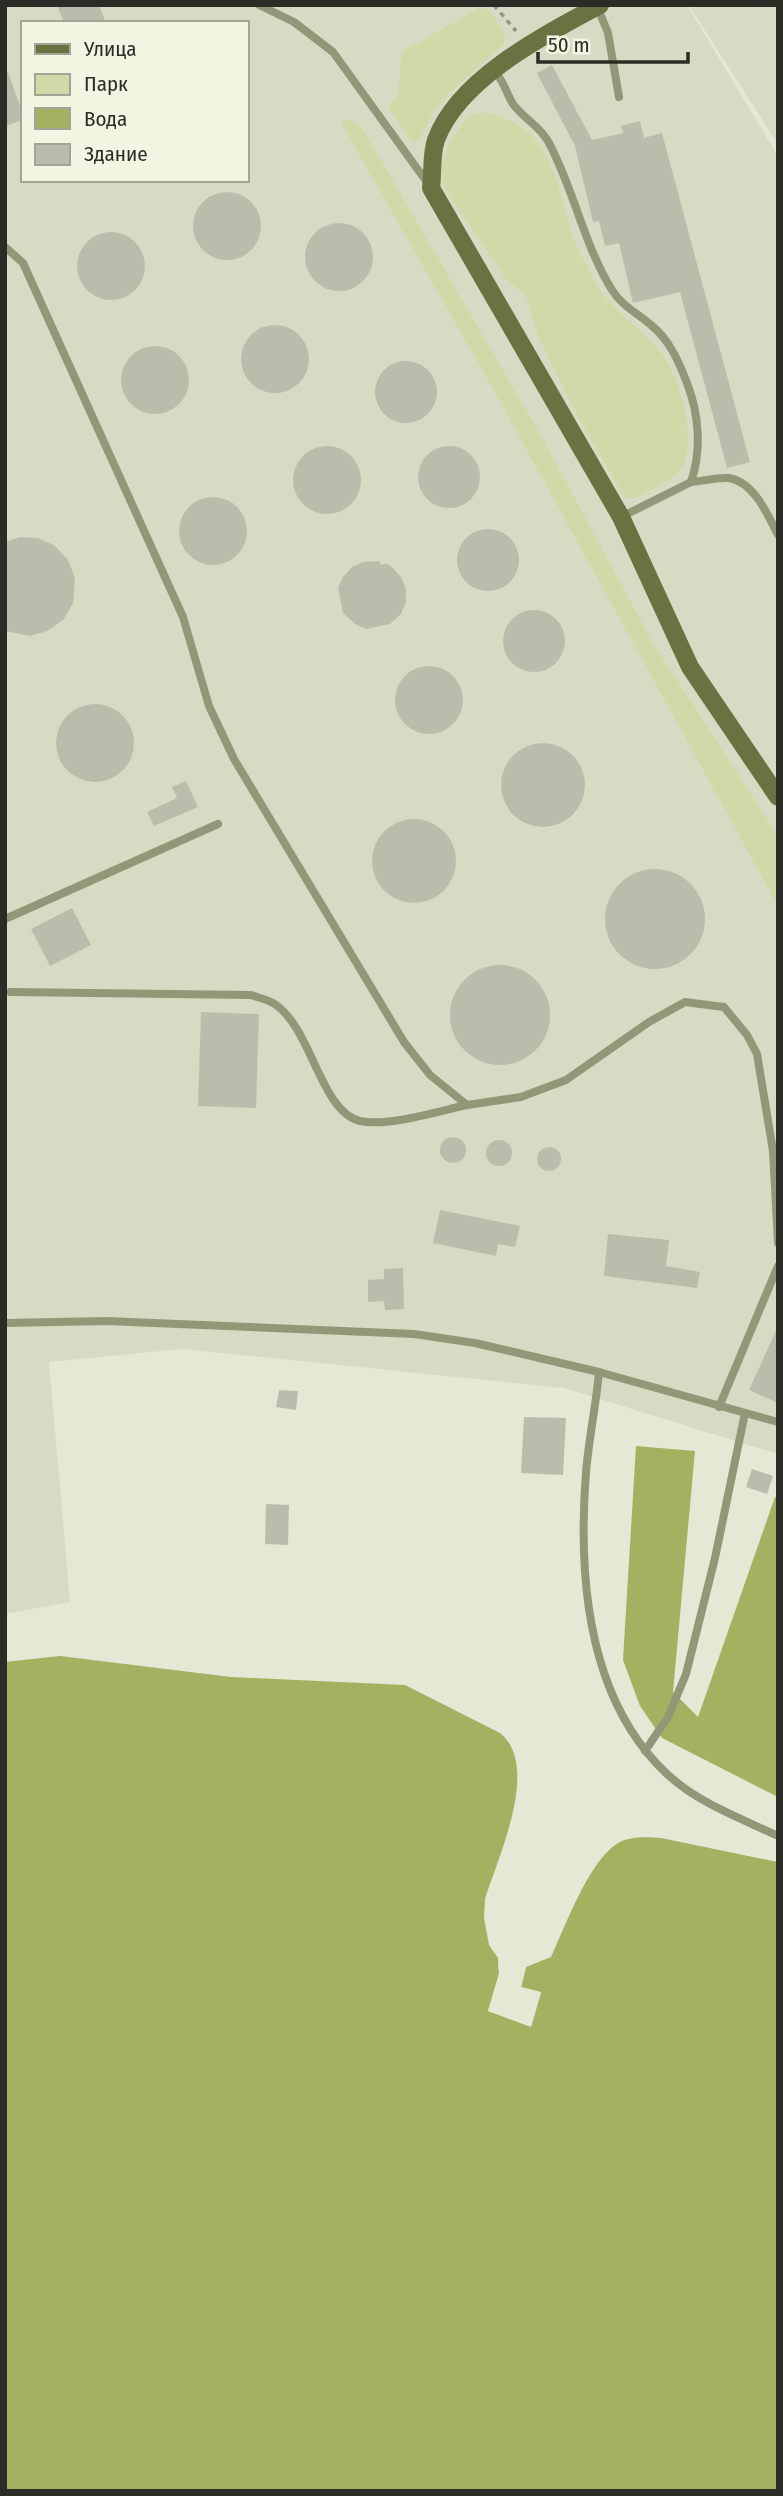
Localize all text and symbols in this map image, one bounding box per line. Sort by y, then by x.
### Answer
legend [21,21,248,182]
scale bar [538,21,688,65]
text: 50 m [548,32,590,58]
text: Улица [83,36,137,62]
text: Парк [84,71,128,97]
text: Вода [84,106,127,132]
text: Здание [84,141,148,167]

